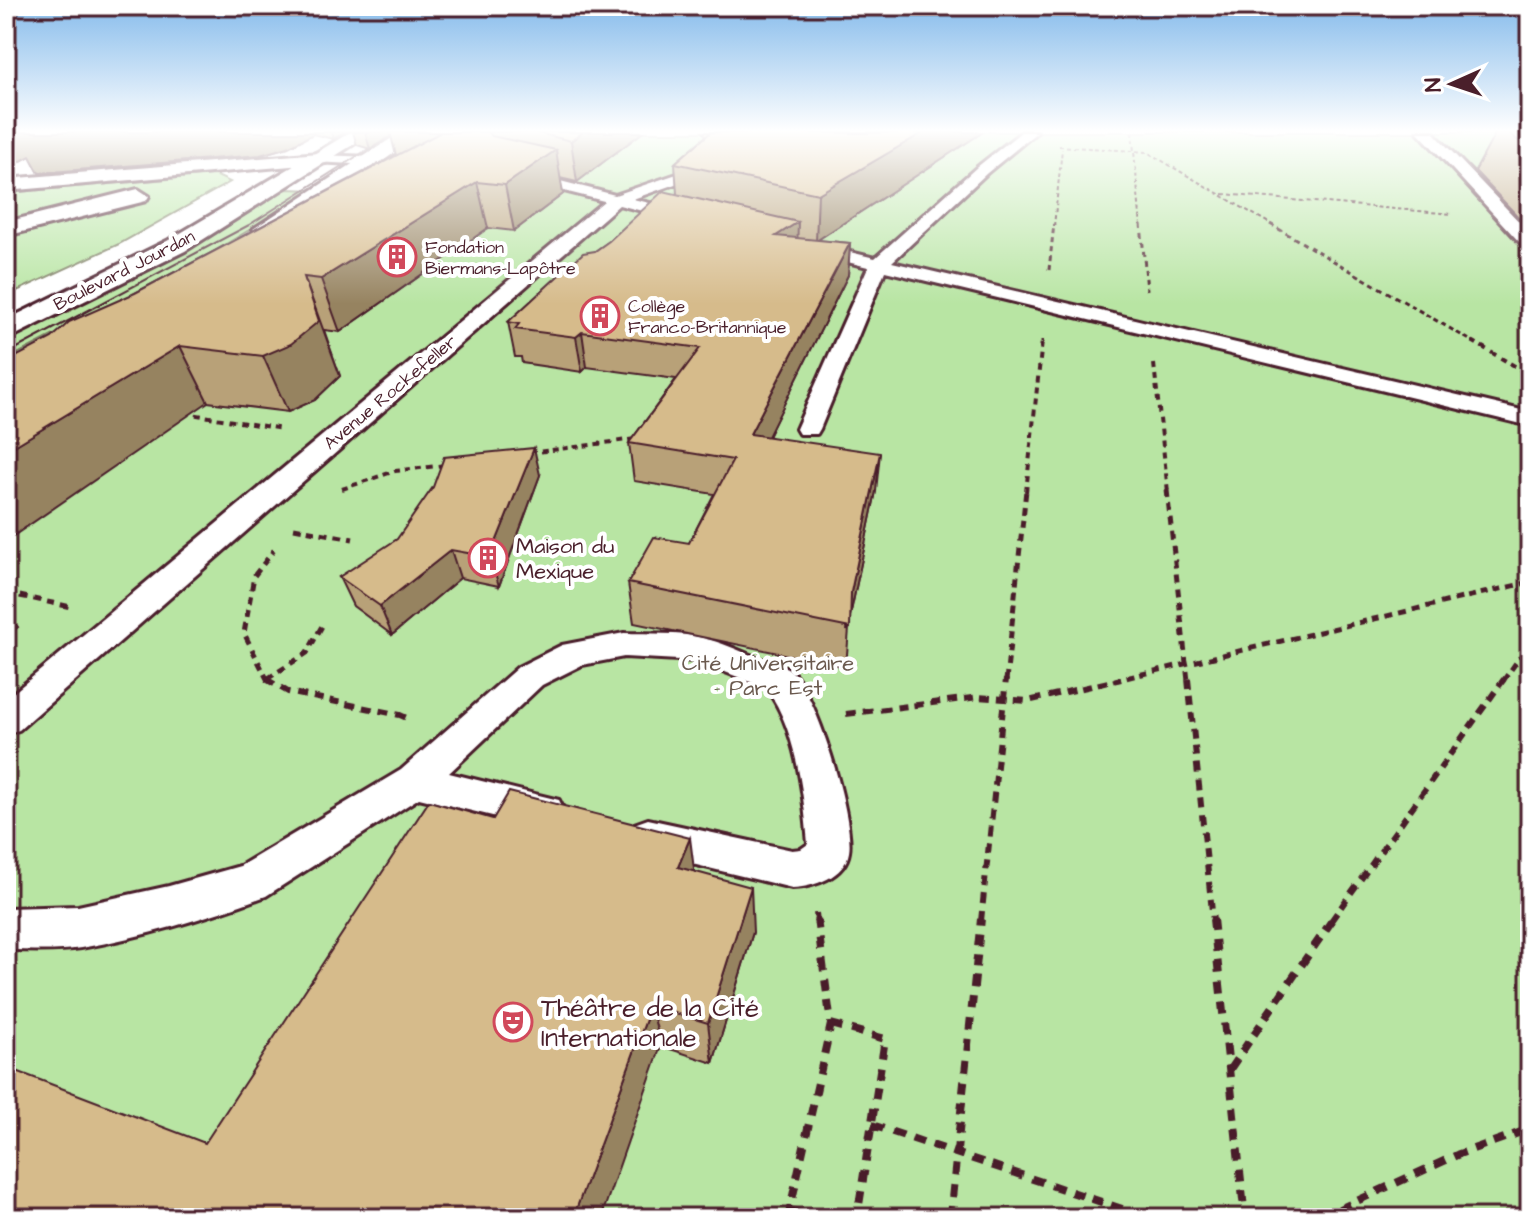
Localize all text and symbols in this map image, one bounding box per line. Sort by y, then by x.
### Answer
north arrow [1412,44,1492,124]
text: N [1418,77,1449,93]
street label: Boulevard Jourdan [49,224,199,317]
place label: Fondation Biermans-Lapôtre [425,235,576,281]
building icon: Fondation Biermans-Lapôtre [376,236,418,278]
place label: Collège Franco-Britannique [628,294,787,340]
building icon: Collège Franco-Britannique [579,295,621,337]
street label: Avenue Rockefeller [318,329,462,456]
place label: Maison du Mexique [516,531,614,587]
building icon: Maison du Mexique [467,537,509,579]
park label: Cité Universitaire - Parc Est [682,648,854,704]
place label: Théâtre de la Cité Internationale [541,990,759,1056]
theatre icon: Théâtre de la Cité Internationale [492,1001,534,1043]

